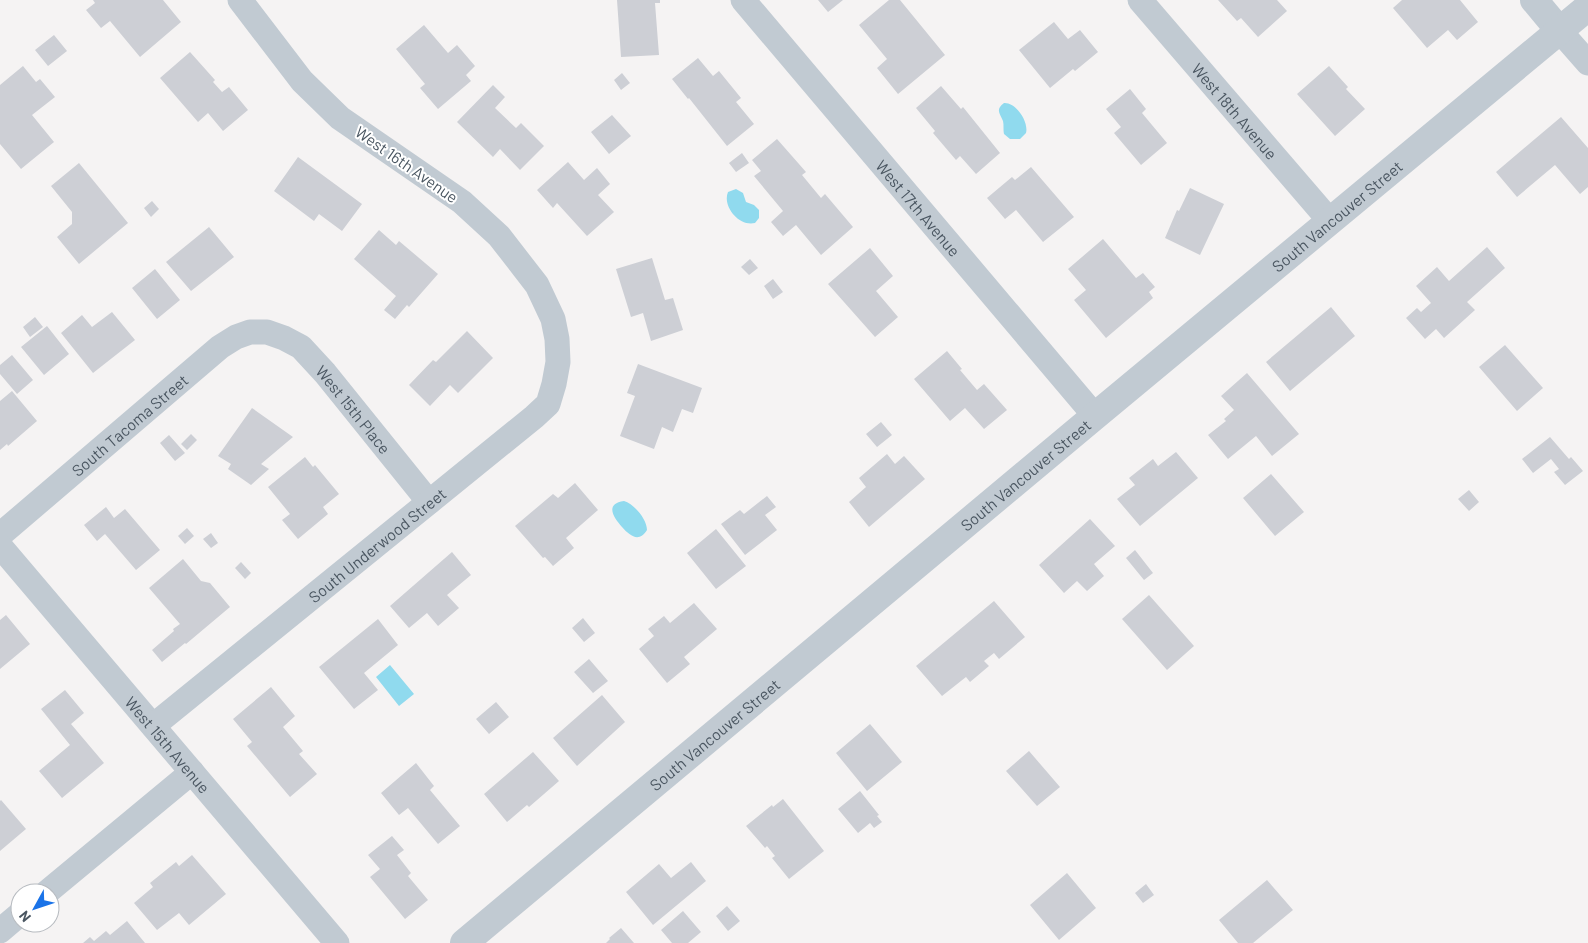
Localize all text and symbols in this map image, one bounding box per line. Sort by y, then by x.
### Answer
street label: West 18th Avenue [1189,59,1282,163]
street label: West 16th Avenue [352,122,462,206]
street label: West 17th Avenue [873,156,965,260]
street label: South Vancouver Street [1267,156,1406,275]
street label: West 15th Place [313,361,395,457]
street label: South Tacoma Street [67,370,191,479]
street label: South Vancouver Street [956,415,1094,534]
street label: South Underwood Street [304,483,449,606]
street label: South Vancouver Street [645,674,783,794]
street label: West 15th Avenue [122,692,215,796]
north arrow [10,883,60,933]
text: N [15,908,34,926]

